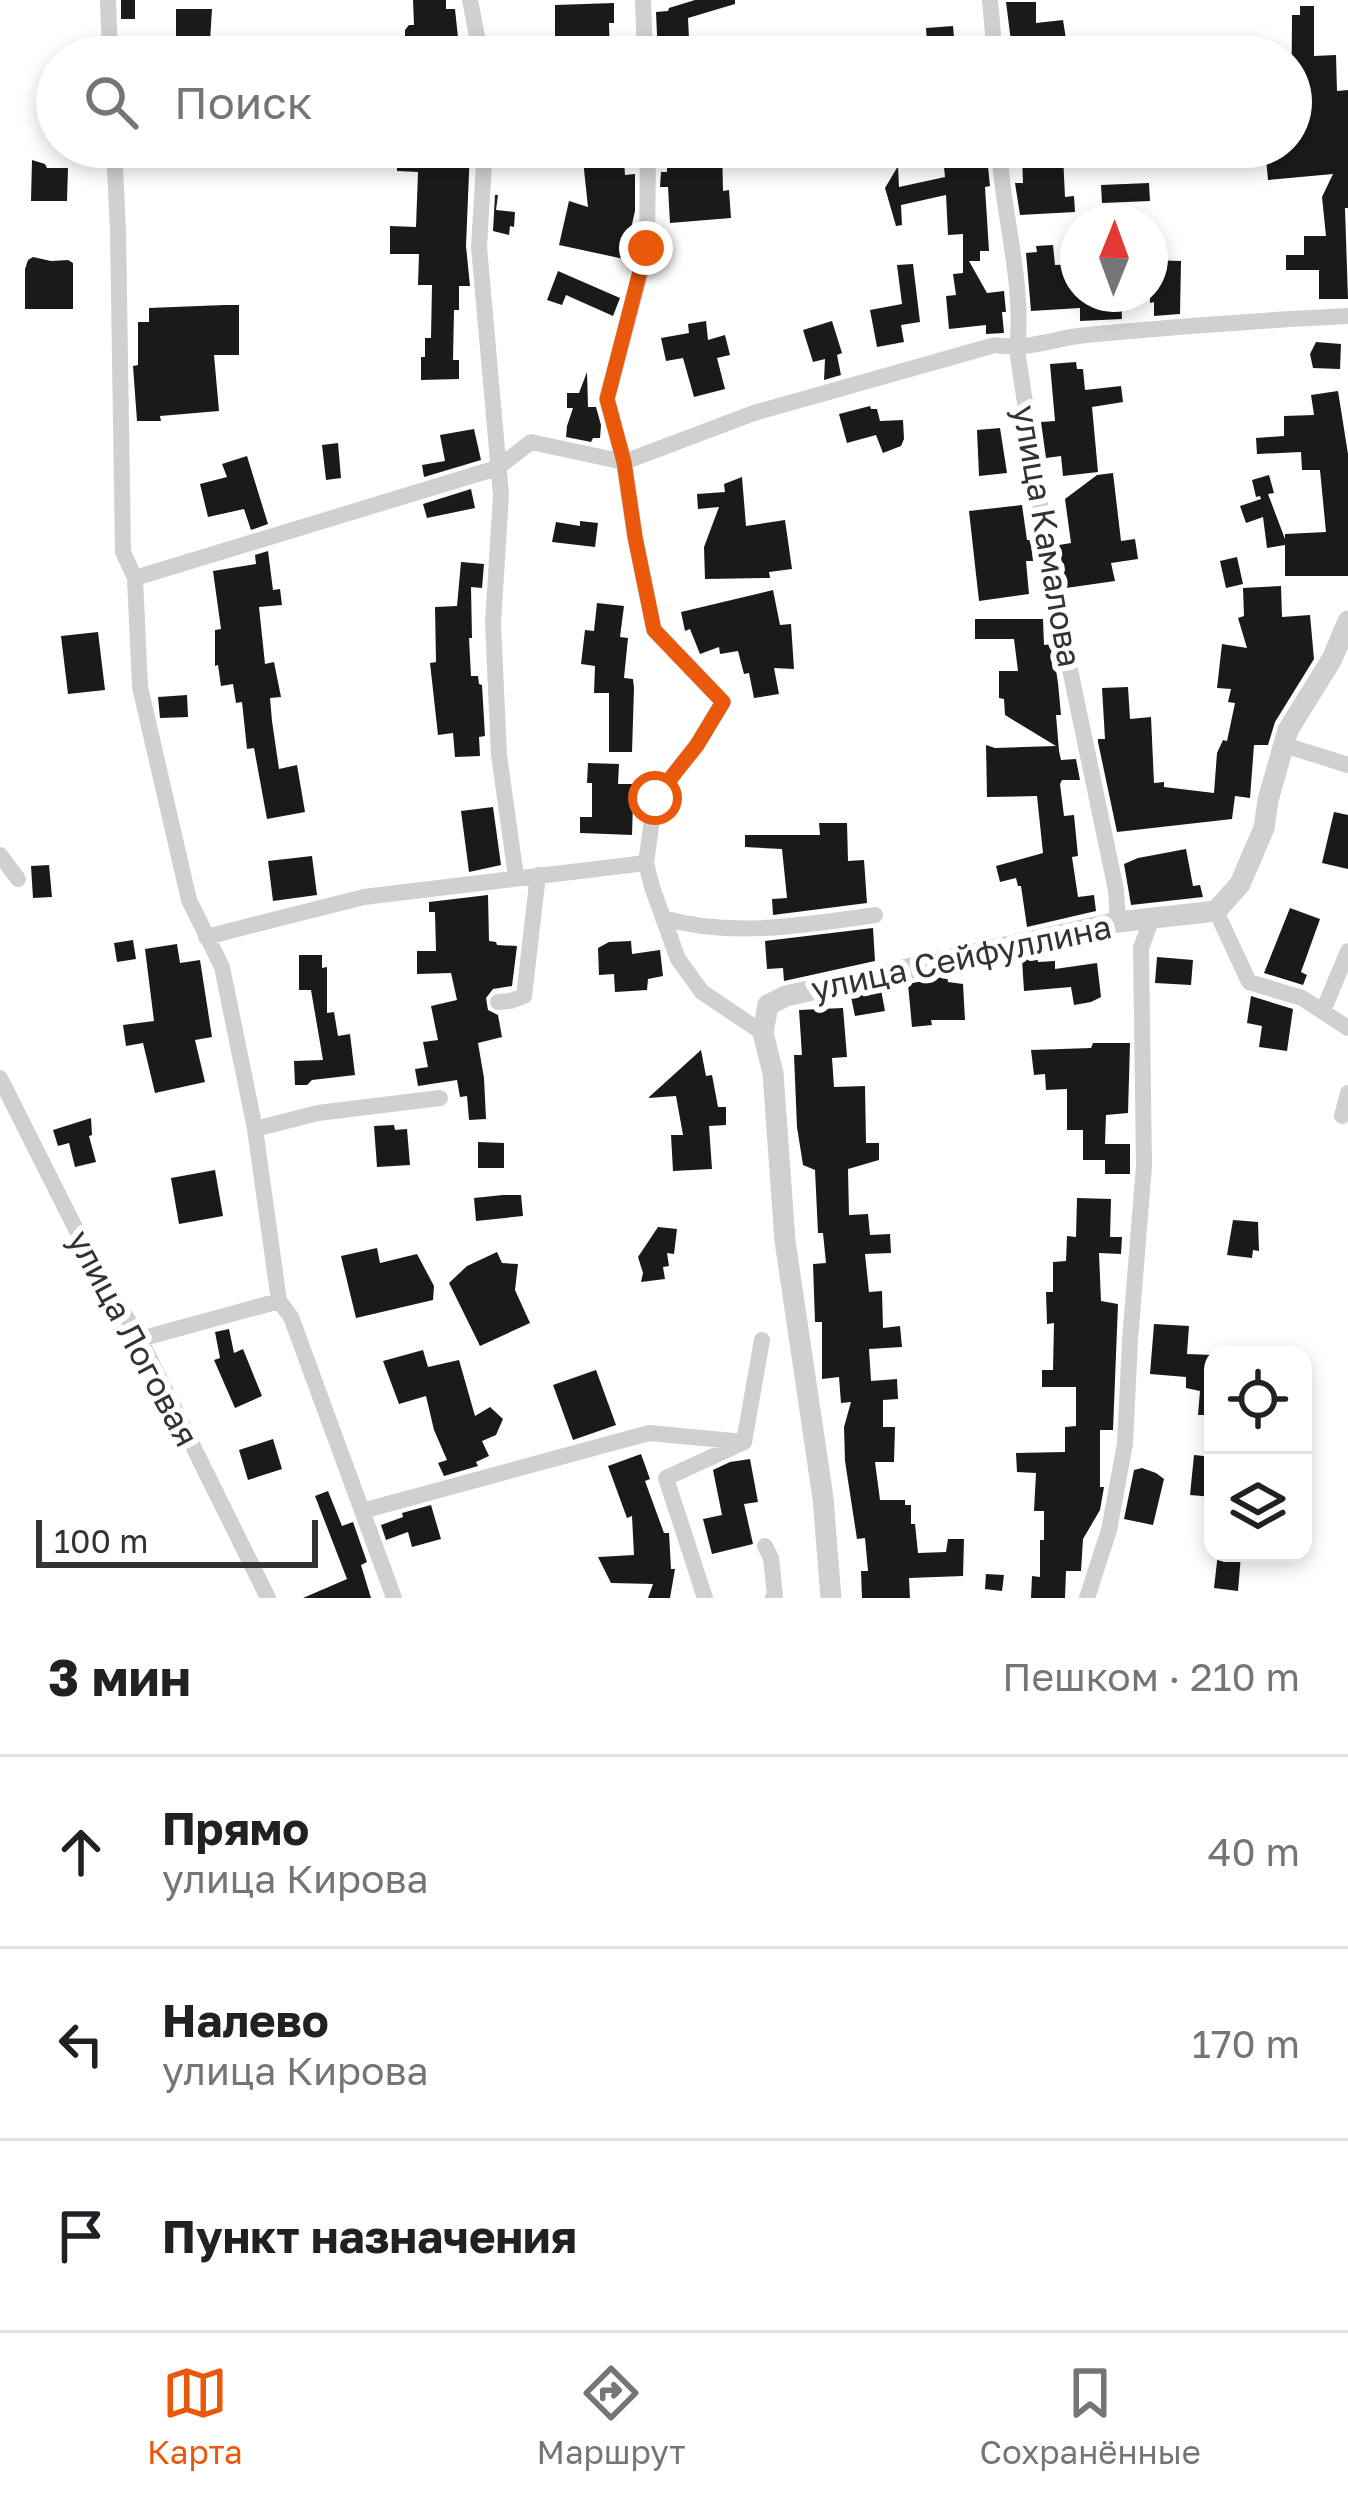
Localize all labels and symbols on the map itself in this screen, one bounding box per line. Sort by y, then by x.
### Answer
north arrow [1060,204,1168,312]
route end [619,221,673,275]
street label: улица Камалова [1006,402,1090,670]
route start [628,771,682,825]
street label: улица Сейфуллина [807,906,1115,1008]
street label: улица Логовая [61,1223,207,1453]
scale bar [36,1514,318,1567]

